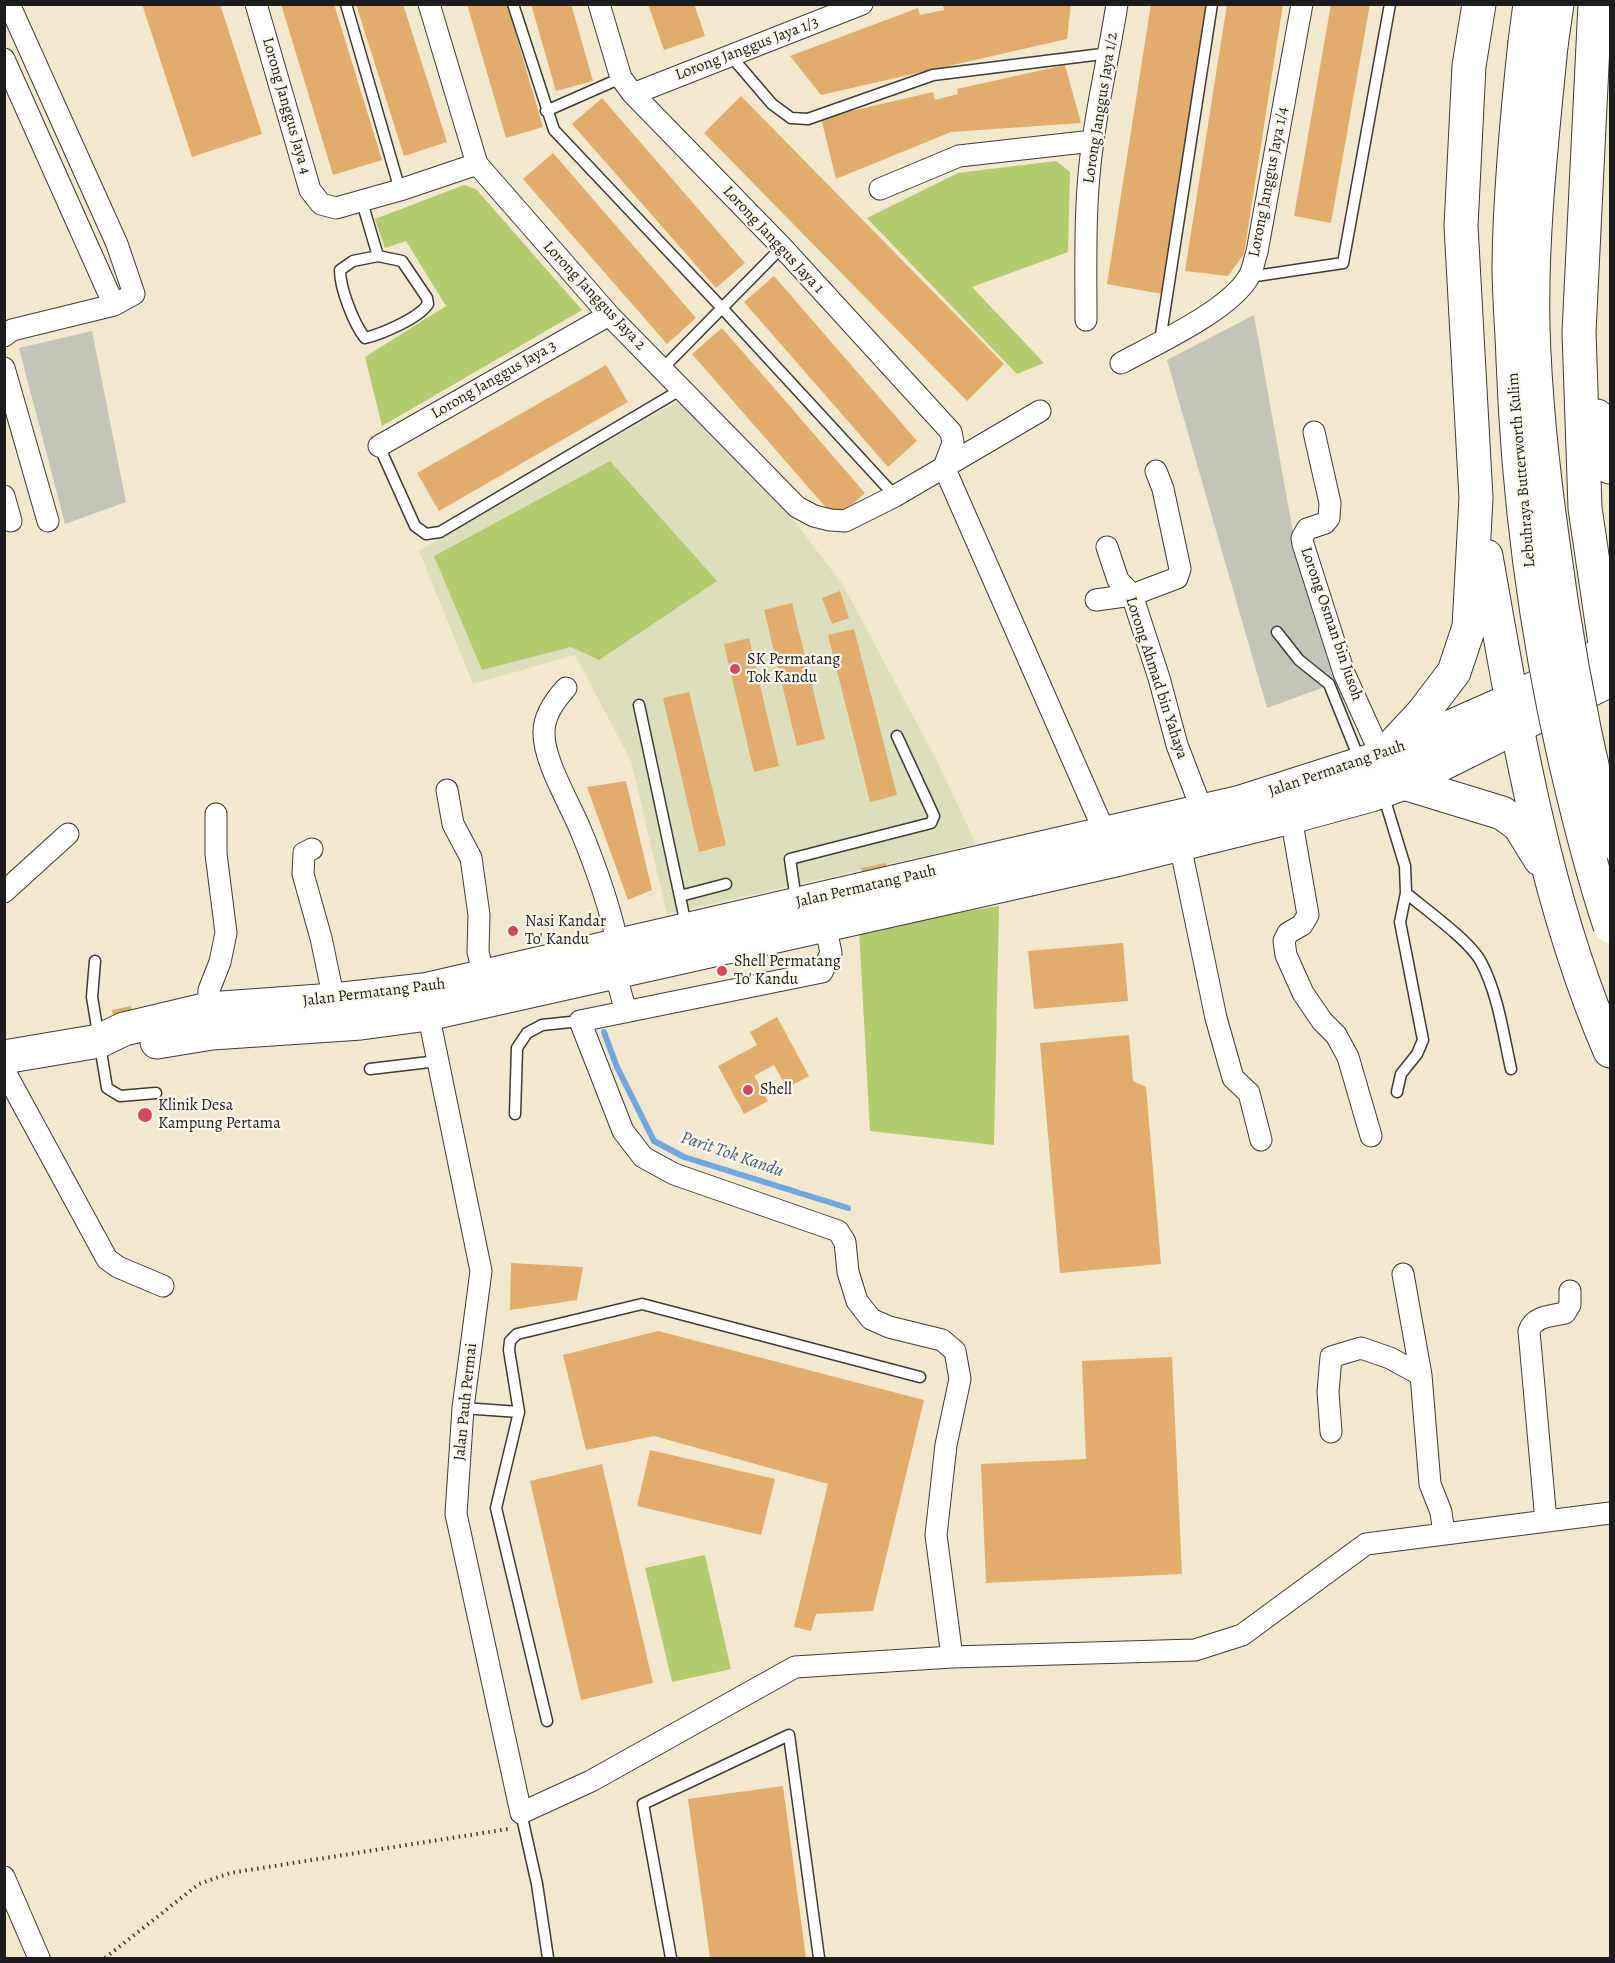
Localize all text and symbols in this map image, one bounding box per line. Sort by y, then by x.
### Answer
street label: Lorong Janggus Jaya 1/3 [673,13,821,85]
street label: Lorong Janggus Jaya 1/2 [1080,31,1122,185]
street label: Lorong Janggus Jaya 4 [257,35,315,177]
street label: Lorong Janggus Jaya 1/4 [1245,105,1293,259]
street label: Lorong Janggus Jaya 1 [718,182,828,298]
street label: Lorong Janggus Jaya 2 [538,237,650,355]
street label: Lorong Janggus Jaya 3 [428,336,560,424]
street label: Lebuhraya Butterworth Kulim [1504,372,1540,568]
street label: Lorong Osman bin Jusoh [1296,545,1366,703]
street label: Lorong Ahmad bin Yahaya [1121,594,1191,762]
place label: SK Permatang Tok Kandu [747,650,840,688]
marker: SK Permatang Tok Kandu [728,662,742,676]
street label: Jalan Permatang Pauh [1266,737,1408,801]
street label: Jalan Permatang Pauh [794,862,938,912]
place label: Nasi Kandar To' Kandu [525,912,606,950]
marker: Nasi Kandar To' Kandu [506,924,520,938]
place label: Shell Permatang To' Kandu [734,952,841,990]
marker: Shell Permatang To' Kandu [715,964,729,978]
street label: Jalan Permatang Pauh [302,975,446,1011]
place label: Shell [760,1080,792,1100]
marker: Shell [741,1083,755,1097]
place label: Klinik Desa Kampung Pertama [158,1096,281,1134]
marker: Klinik Desa Kampung Pertama [136,1106,154,1124]
water label: Parit Tok Kandu [678,1127,786,1183]
street label: Jalan Pauh Permai [450,1342,482,1462]

